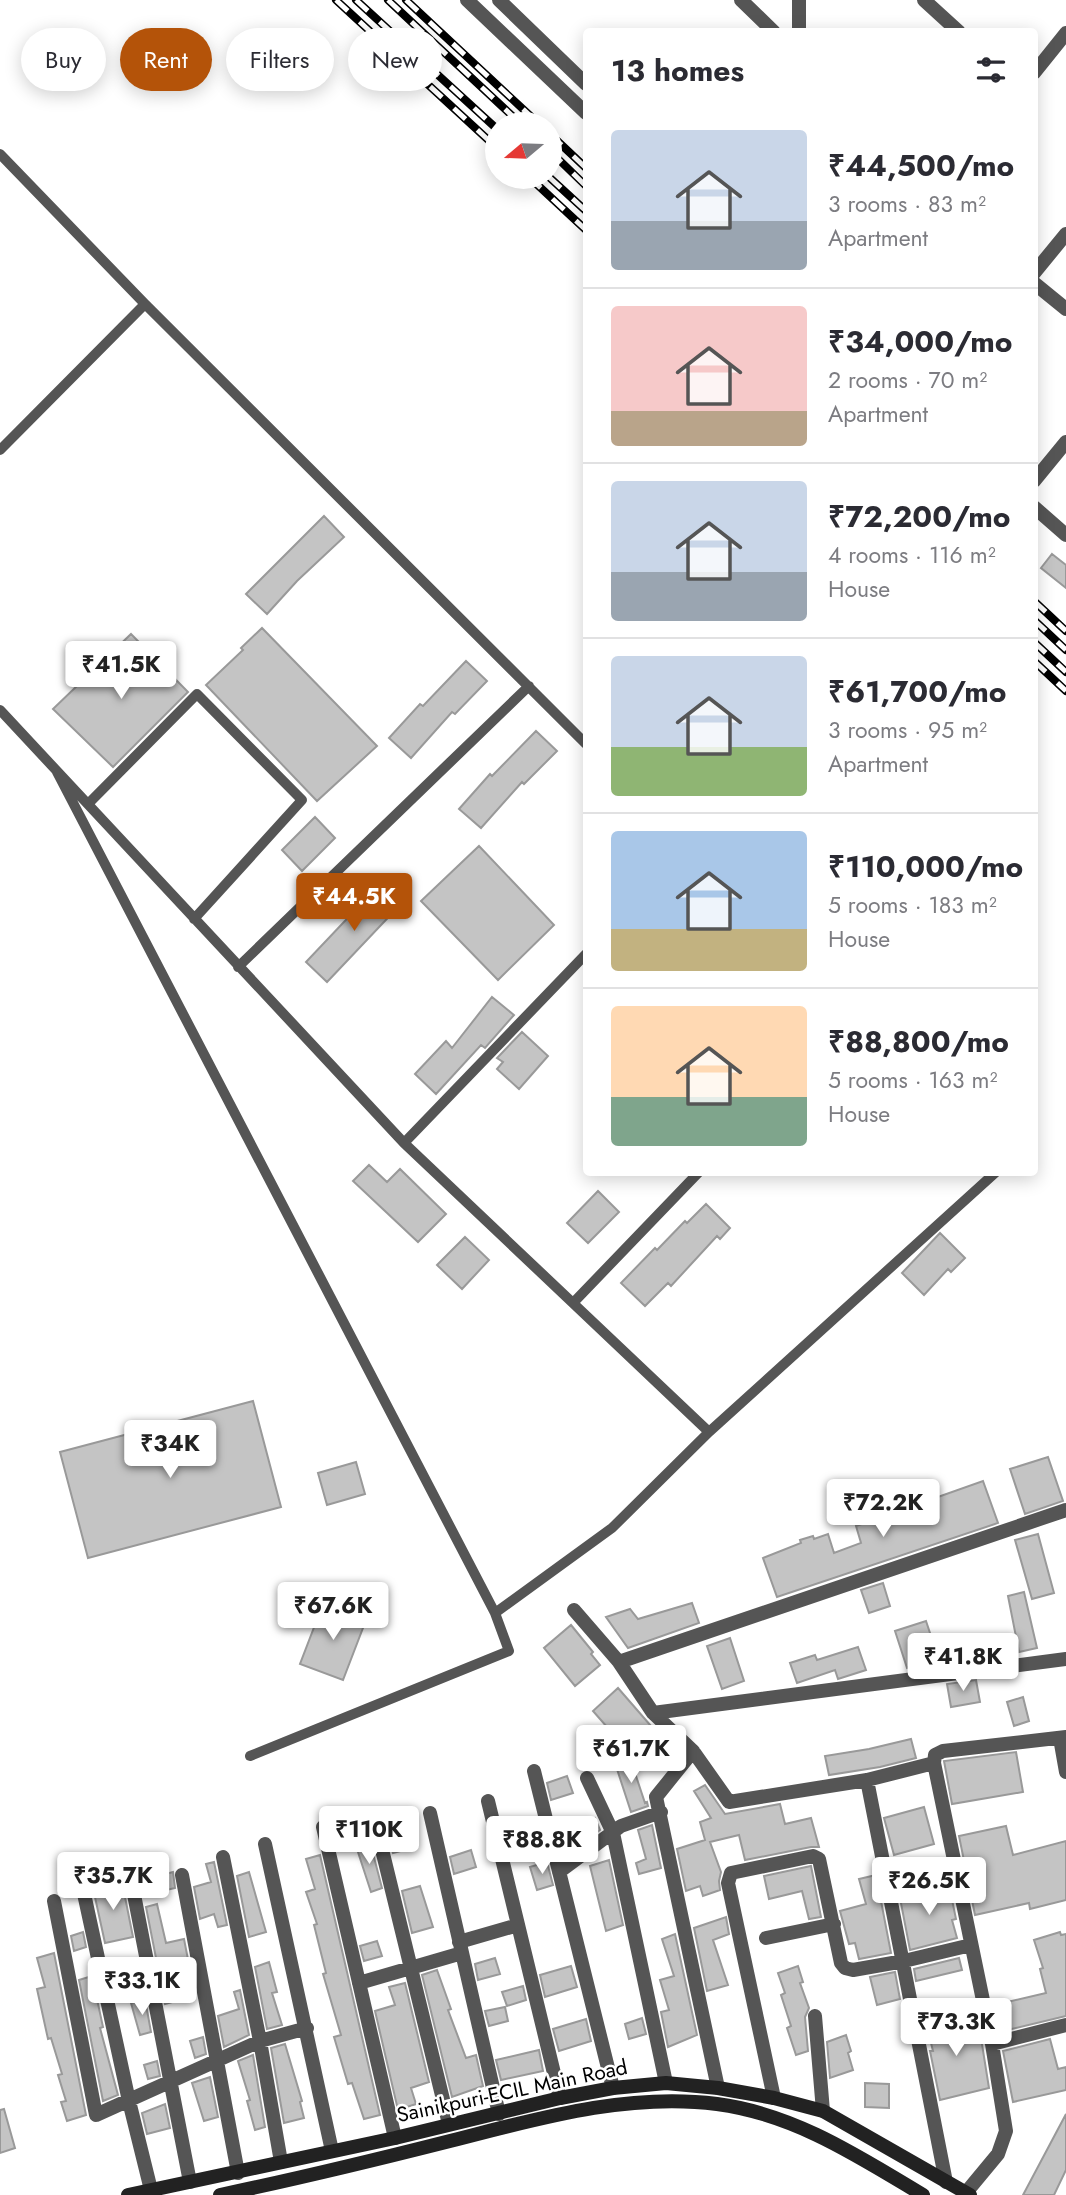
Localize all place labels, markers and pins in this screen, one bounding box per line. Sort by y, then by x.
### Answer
pin: ₹41.5K [64,642,178,701]
pin: ₹44.5K [297,874,411,933]
pin: ₹34K [129,1420,211,1480]
pin: ₹72.2K [826,1480,940,1539]
pin: ₹67.6K [276,1582,390,1642]
pin: ₹41.8K [906,1634,1020,1693]
pin: ₹61.7K [574,1726,688,1785]
pin: ₹110K [320,1806,418,1866]
pin: ₹88.8K [485,1816,599,1876]
pin: ₹35.7K [56,1853,170,1912]
pin: ₹26.5K [872,1857,986,1917]
pin: ₹33.1K [85,1958,199,2017]
pin: ₹73.3K [899,1998,1013,2058]

